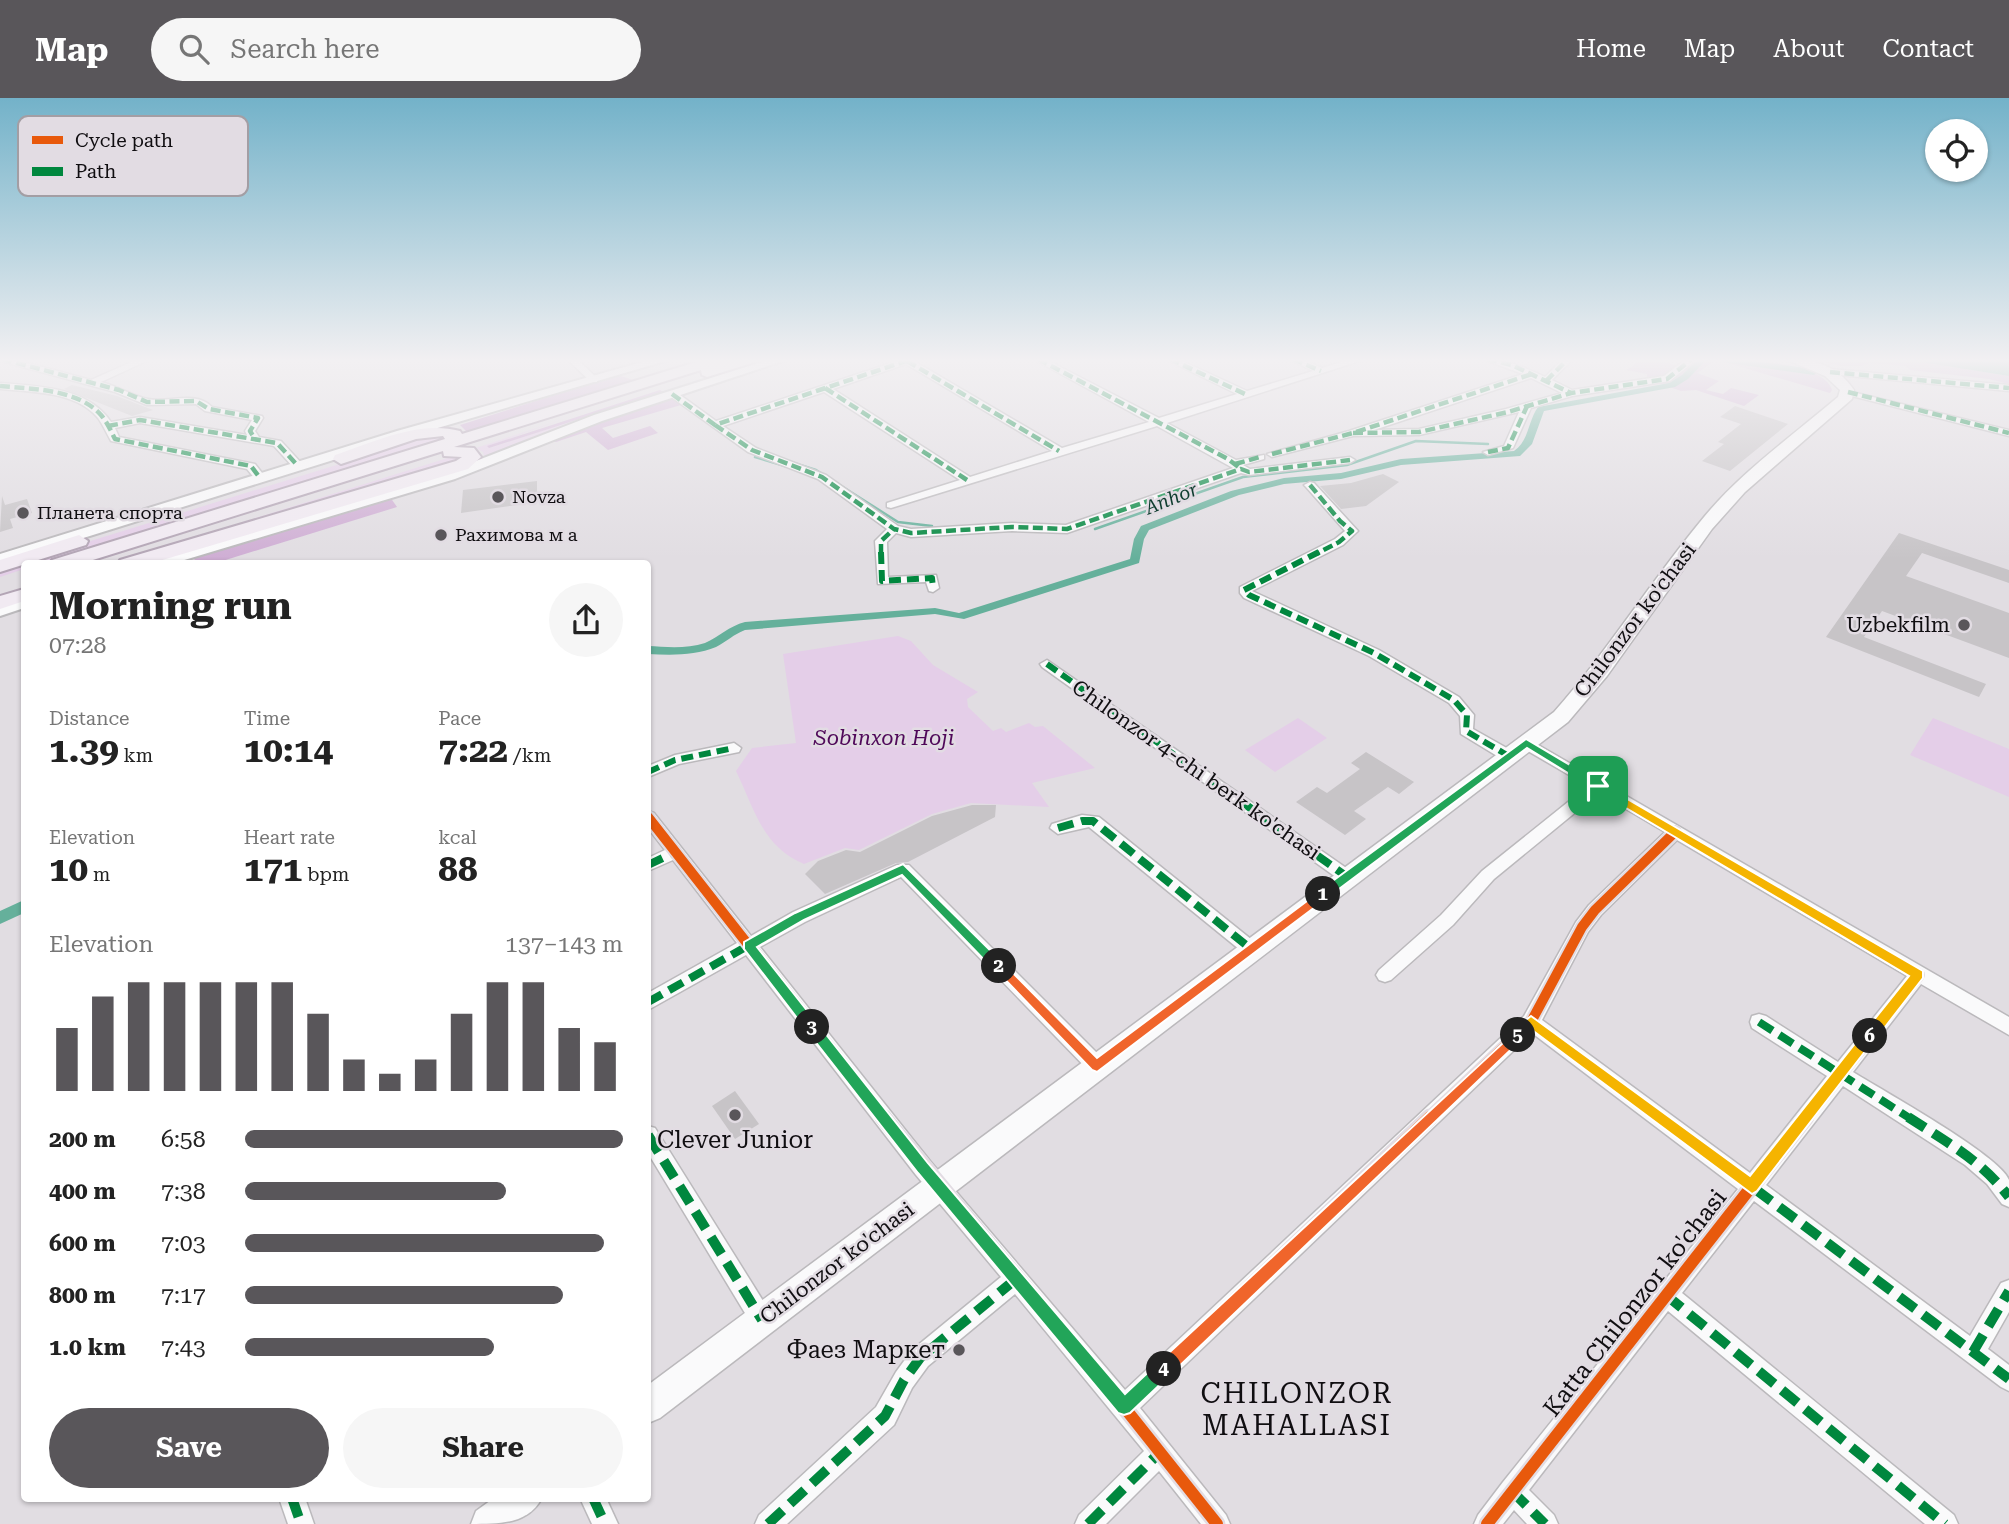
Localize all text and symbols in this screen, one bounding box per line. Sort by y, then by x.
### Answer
search box [151,18,641,81]
text: Map [35,30,109,69]
icon: search [175,30,213,68]
text: Search here [231,34,380,64]
text: Home [1576,35,1646,63]
text: Map [1684,35,1735,63]
text: About [1773,35,1844,63]
text: Contact [1882,35,1974,63]
legend [18,116,248,196]
map controls [1925,119,1988,182]
button: locate [1925,119,1988,182]
text: Cycle path [75,129,173,152]
text: Path [75,160,116,183]
water label: Anhor [1140,478,1201,520]
place label: Novza [512,486,566,507]
marker: Novza [490,489,506,505]
place label: Планета спорта [37,502,183,523]
marker: Планета спорта [15,505,31,521]
place label: Рахимова м а [455,524,578,545]
marker: Рахимова м а [433,527,449,543]
street label: Chilonzor ko'chasi [1569,538,1701,702]
button: share [549,583,623,657]
text: Morning run [49,584,292,628]
place label: Uzbekfilm [1846,613,1950,637]
marker: Uzbekfilm [1956,617,1972,633]
text: 07:28 [49,632,106,659]
street label: Chilonzor 4-chi berk ko'chasi [1067,675,1325,865]
text: Distance [49,707,129,730]
text: Time [244,707,290,730]
text: Pace [438,707,481,730]
park label: Sobinxon Hoji [813,726,954,750]
text: 1.39 [49,730,119,771]
text: 10:14 [244,730,333,771]
text: 7:22 [438,730,508,771]
text: km [119,744,153,767]
text: /km [508,744,551,767]
pin [1568,756,1628,816]
icon: arrive [1579,767,1617,805]
text: Elevation [49,826,135,849]
text: Heart rate [244,826,335,849]
text: kcal [438,826,477,849]
text: 10 [49,849,88,890]
text: 171 [244,849,302,890]
text: 88 [438,849,478,890]
text: m [88,863,110,886]
text: bpm [302,863,349,886]
pin: 1 [1306,876,1340,912]
text: 1 [1317,882,1328,905]
text: Elevation [49,931,153,958]
text: 137–143 m [505,931,623,958]
pin: 2 [982,948,1016,984]
text: 2 [993,954,1004,977]
pin: 3 [794,1010,830,1044]
text: 3 [806,1015,817,1038]
pin: 5 [1500,1018,1536,1052]
pin: 6 [1853,1018,1888,1054]
text: 5 [1512,1023,1523,1046]
text: 6 [1864,1024,1875,1047]
marker: Clever Junior [727,1107,743,1123]
text: 200 m [49,1126,116,1153]
text: 6:58 [161,1126,206,1153]
place label: Clever Junior [657,1126,813,1154]
text: 400 m [49,1178,116,1205]
text: 7:38 [161,1178,206,1205]
street label: Katta Chilonzor ko'chasi [1538,1184,1732,1422]
street label: Chilonzor ko'chasi [755,1197,919,1329]
text: 600 m [49,1230,116,1257]
text: 7:03 [161,1230,206,1257]
text: 800 m [49,1282,116,1309]
text: 7:17 [161,1282,206,1309]
text: 1.0 km [49,1334,126,1361]
text: 7:43 [161,1334,206,1361]
place label: Фаез Маркет [787,1336,945,1364]
marker: Фаез Маркет [951,1342,967,1358]
pin: 4 [1146,1352,1182,1386]
text: 4 [1158,1357,1169,1380]
district label: CHILONZOR MAHALLASI [1201,1377,1393,1442]
button: Save [49,1408,329,1488]
button: Share [343,1408,623,1488]

